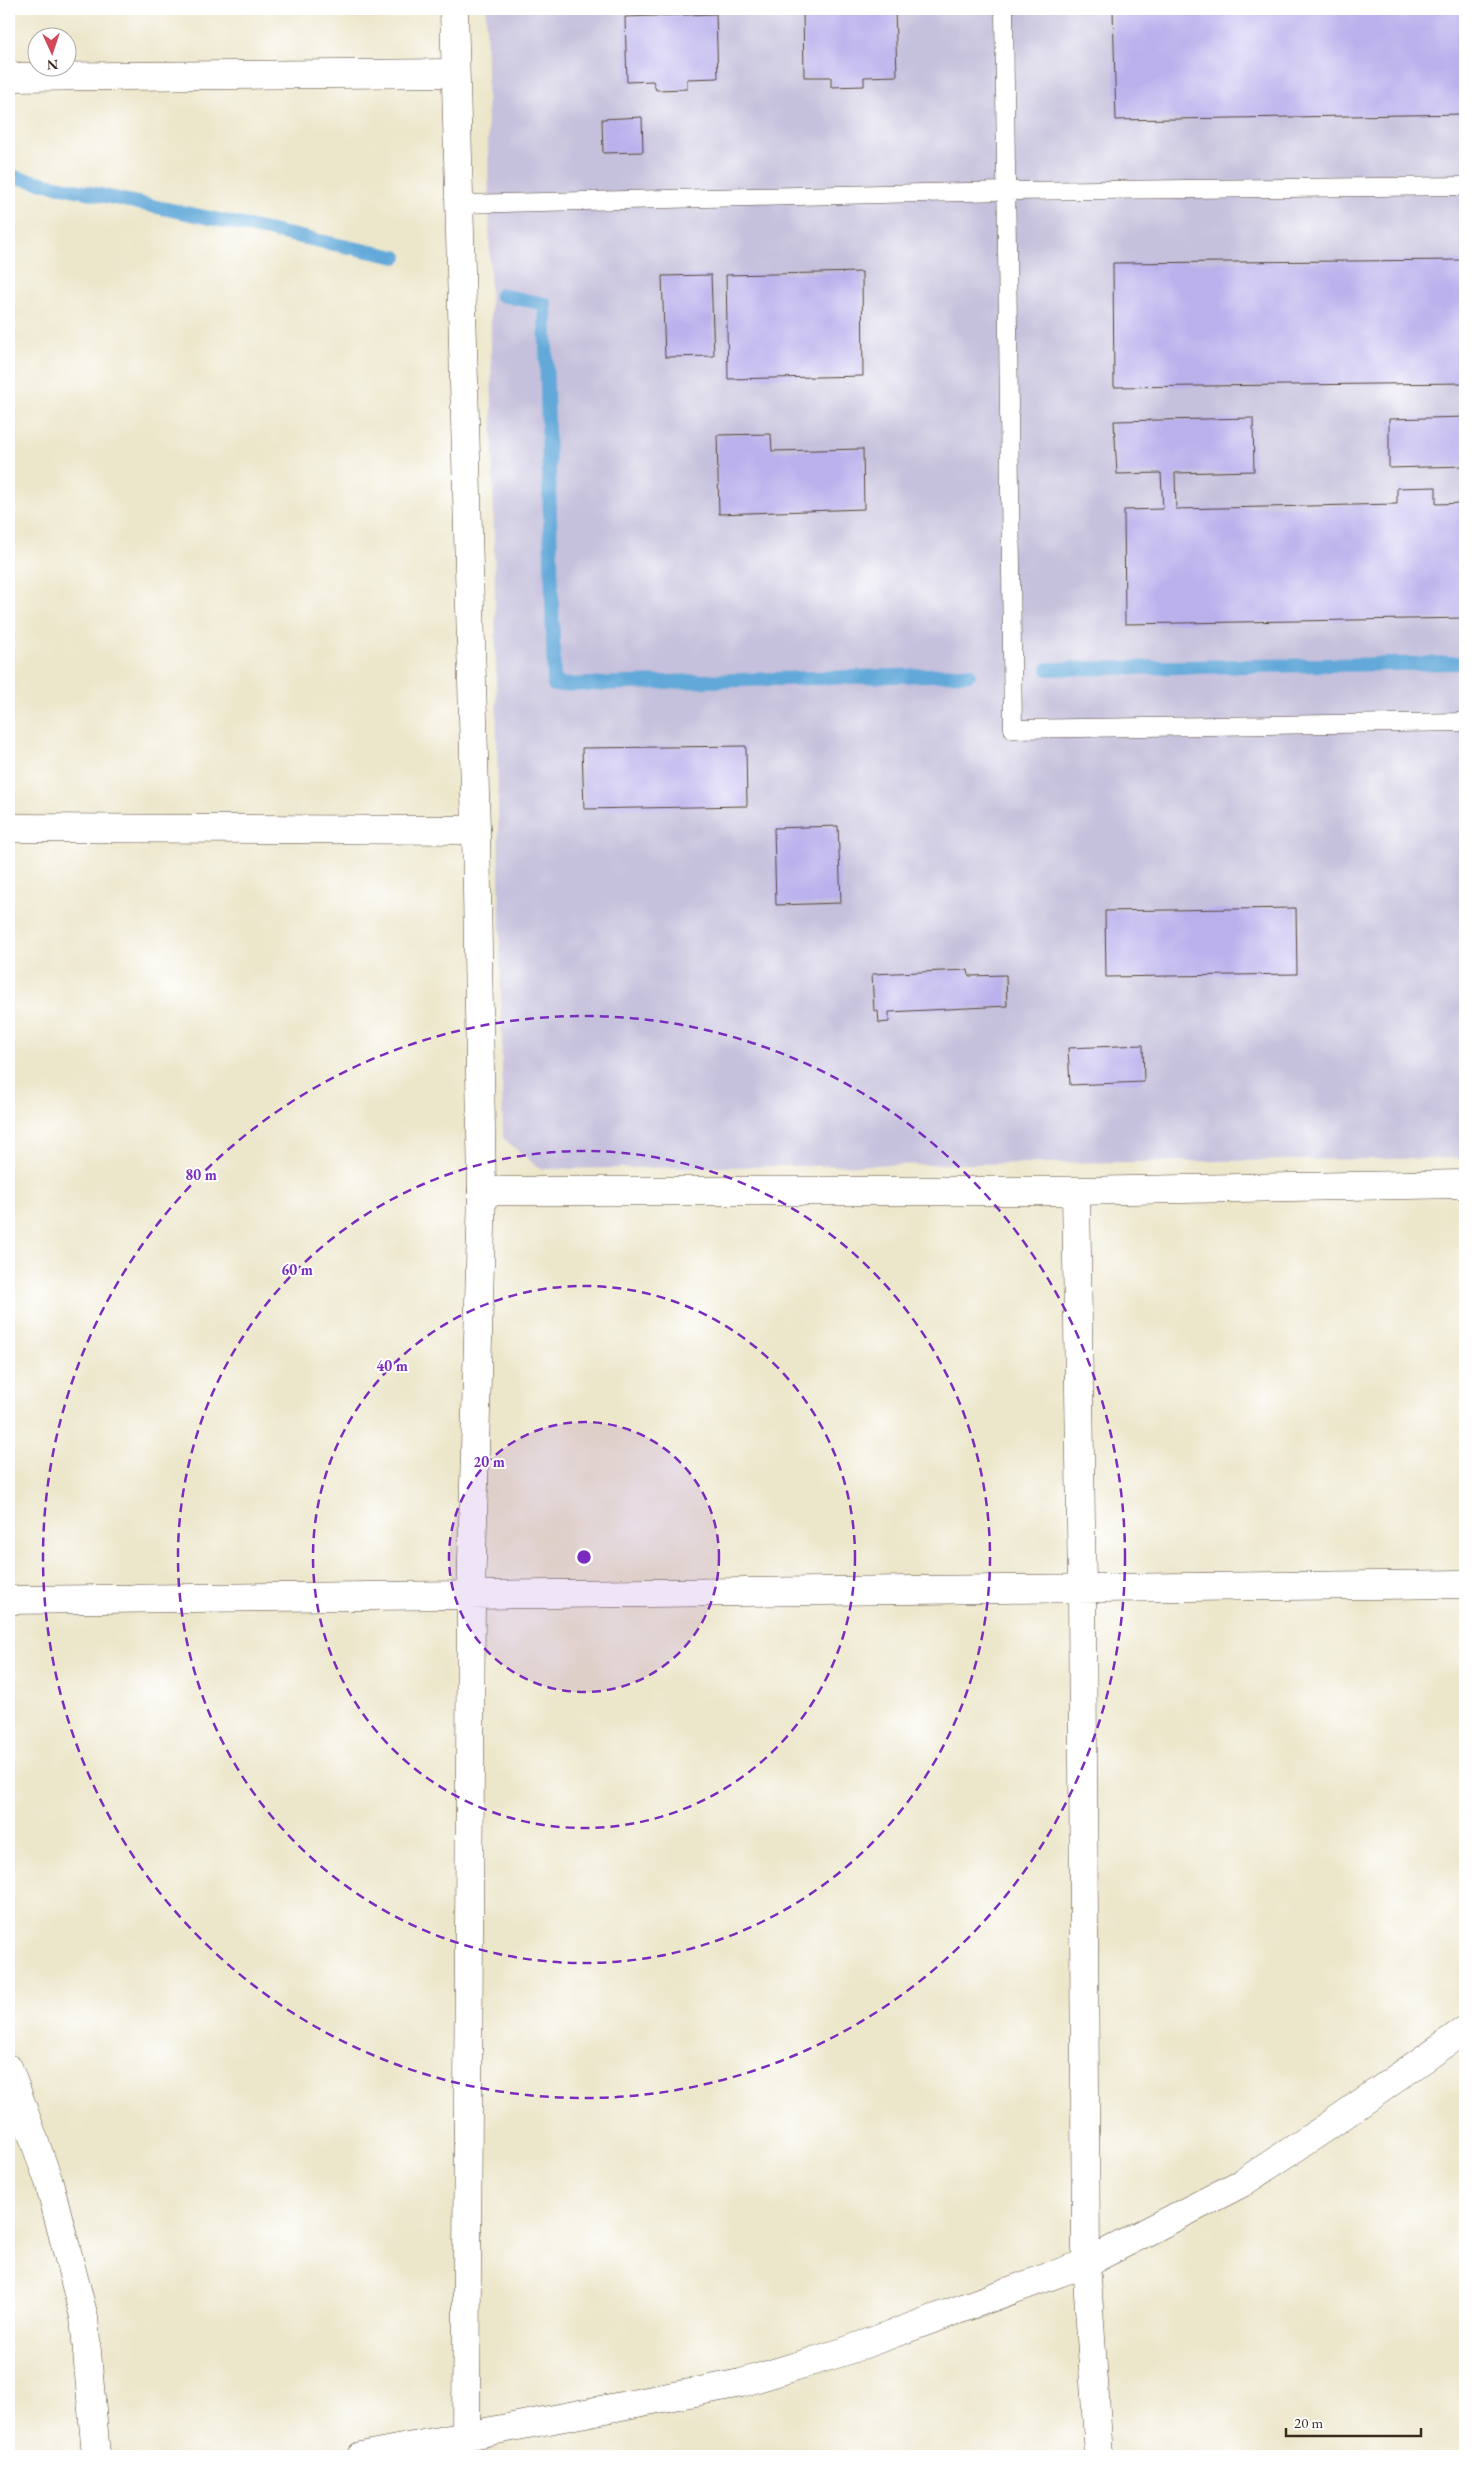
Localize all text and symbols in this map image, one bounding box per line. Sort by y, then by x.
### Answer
north arrow [28,28,78,78]
text: N [46,56,59,74]
text: 80 m [185,1165,217,1184]
text: 60 m [281,1260,313,1279]
text: 40 m [376,1356,408,1375]
text: 20 m [473,1452,505,1471]
centre of rings [575,1548,593,1566]
scale bar [1286,2405,1422,2437]
text: 20 m [1294,2413,1323,2432]

